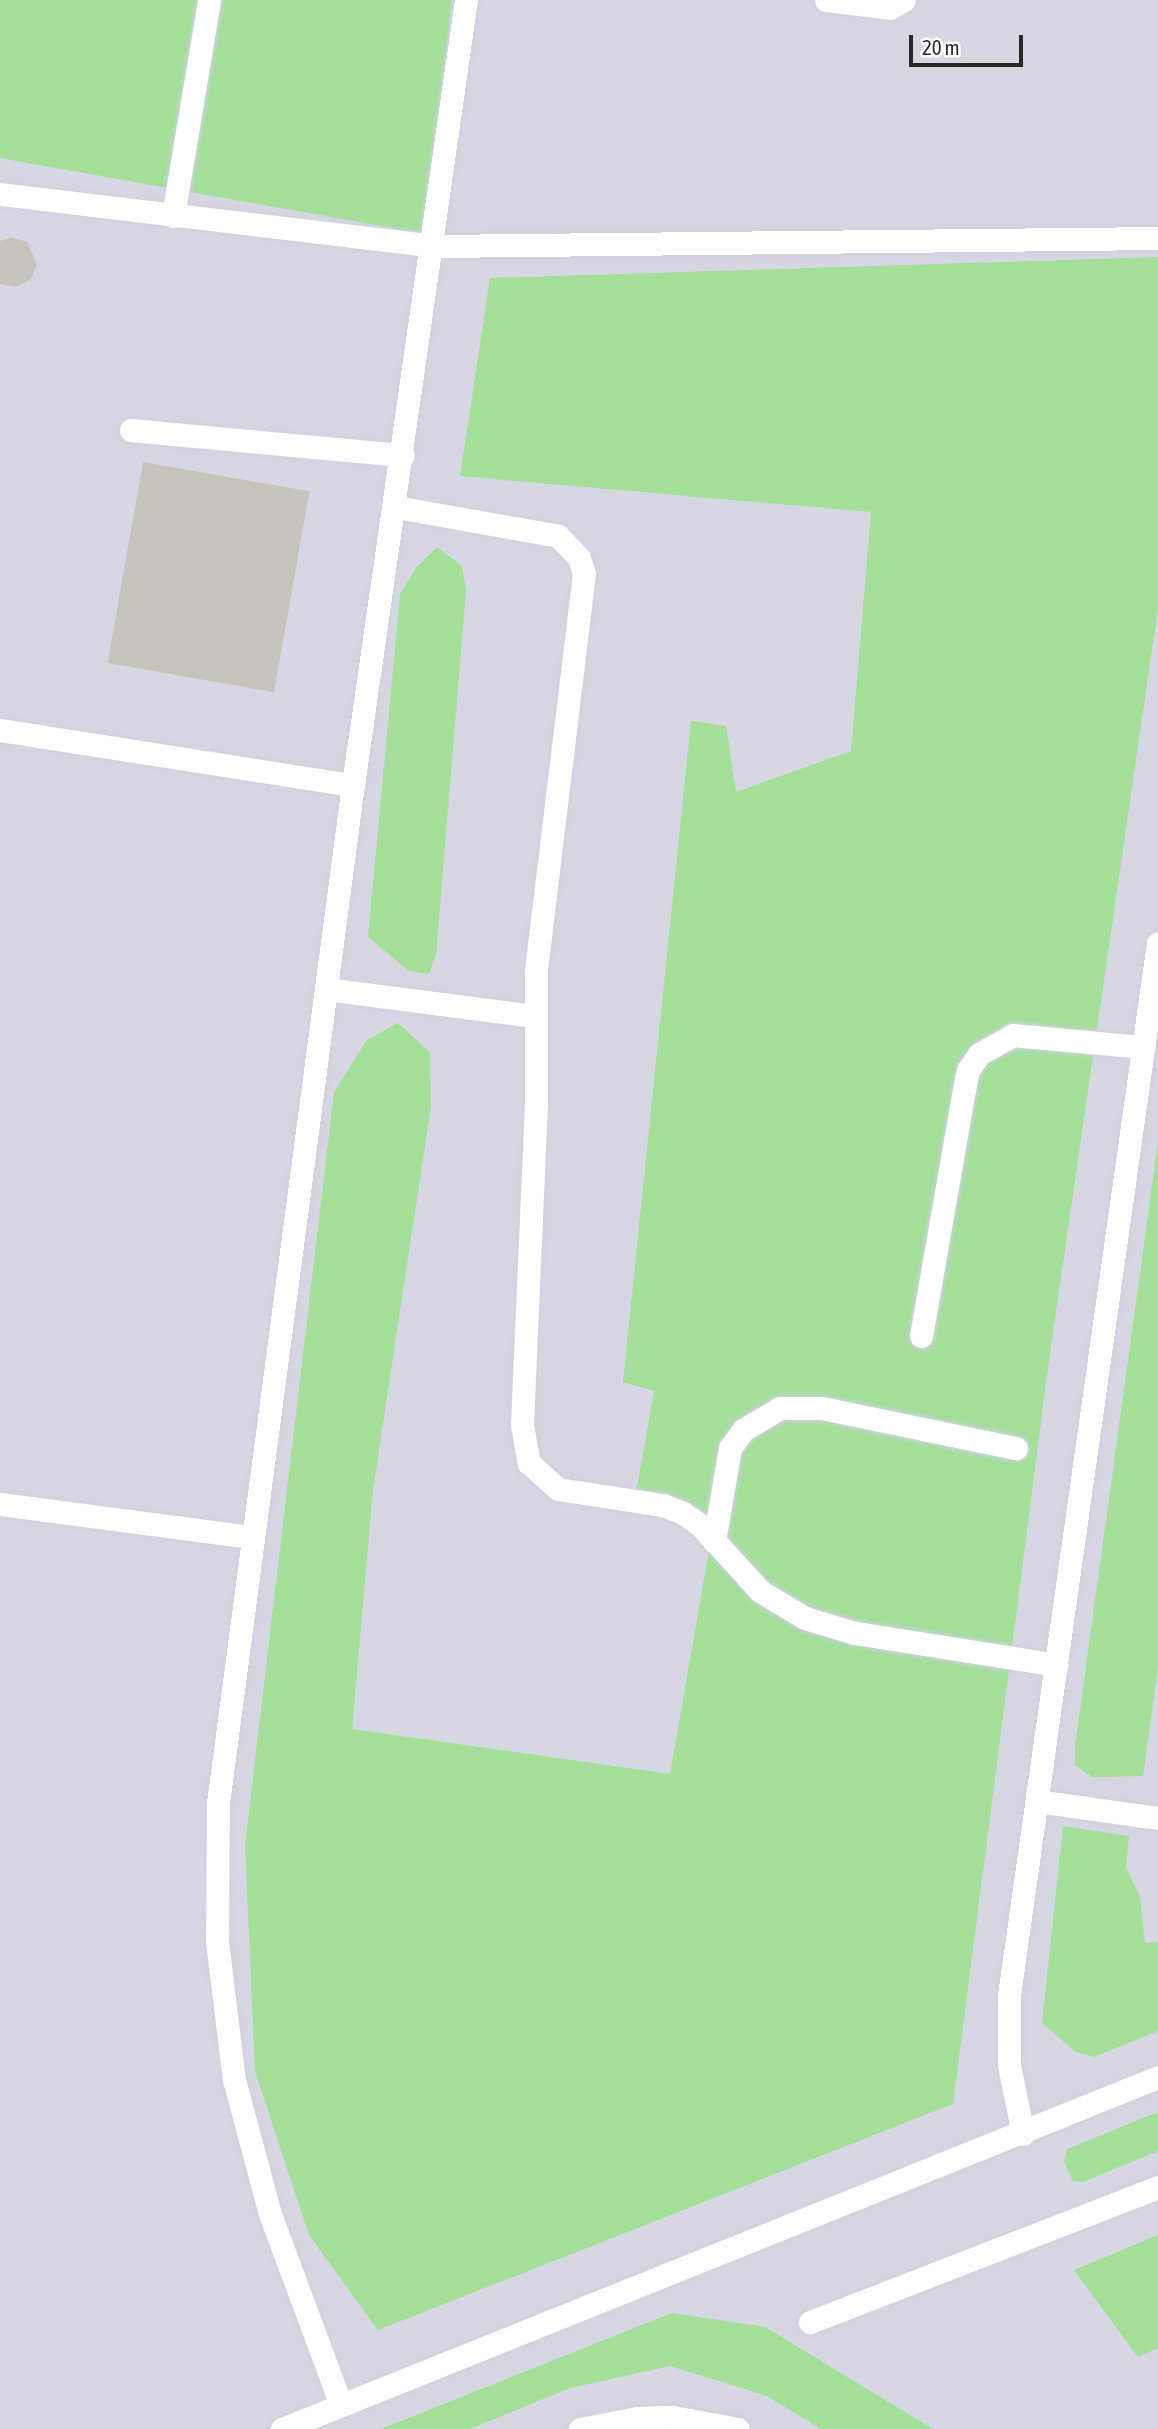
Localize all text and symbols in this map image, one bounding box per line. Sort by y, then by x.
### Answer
scale bar [913,21,1027,65]
text: 20 m [922,35,960,59]

